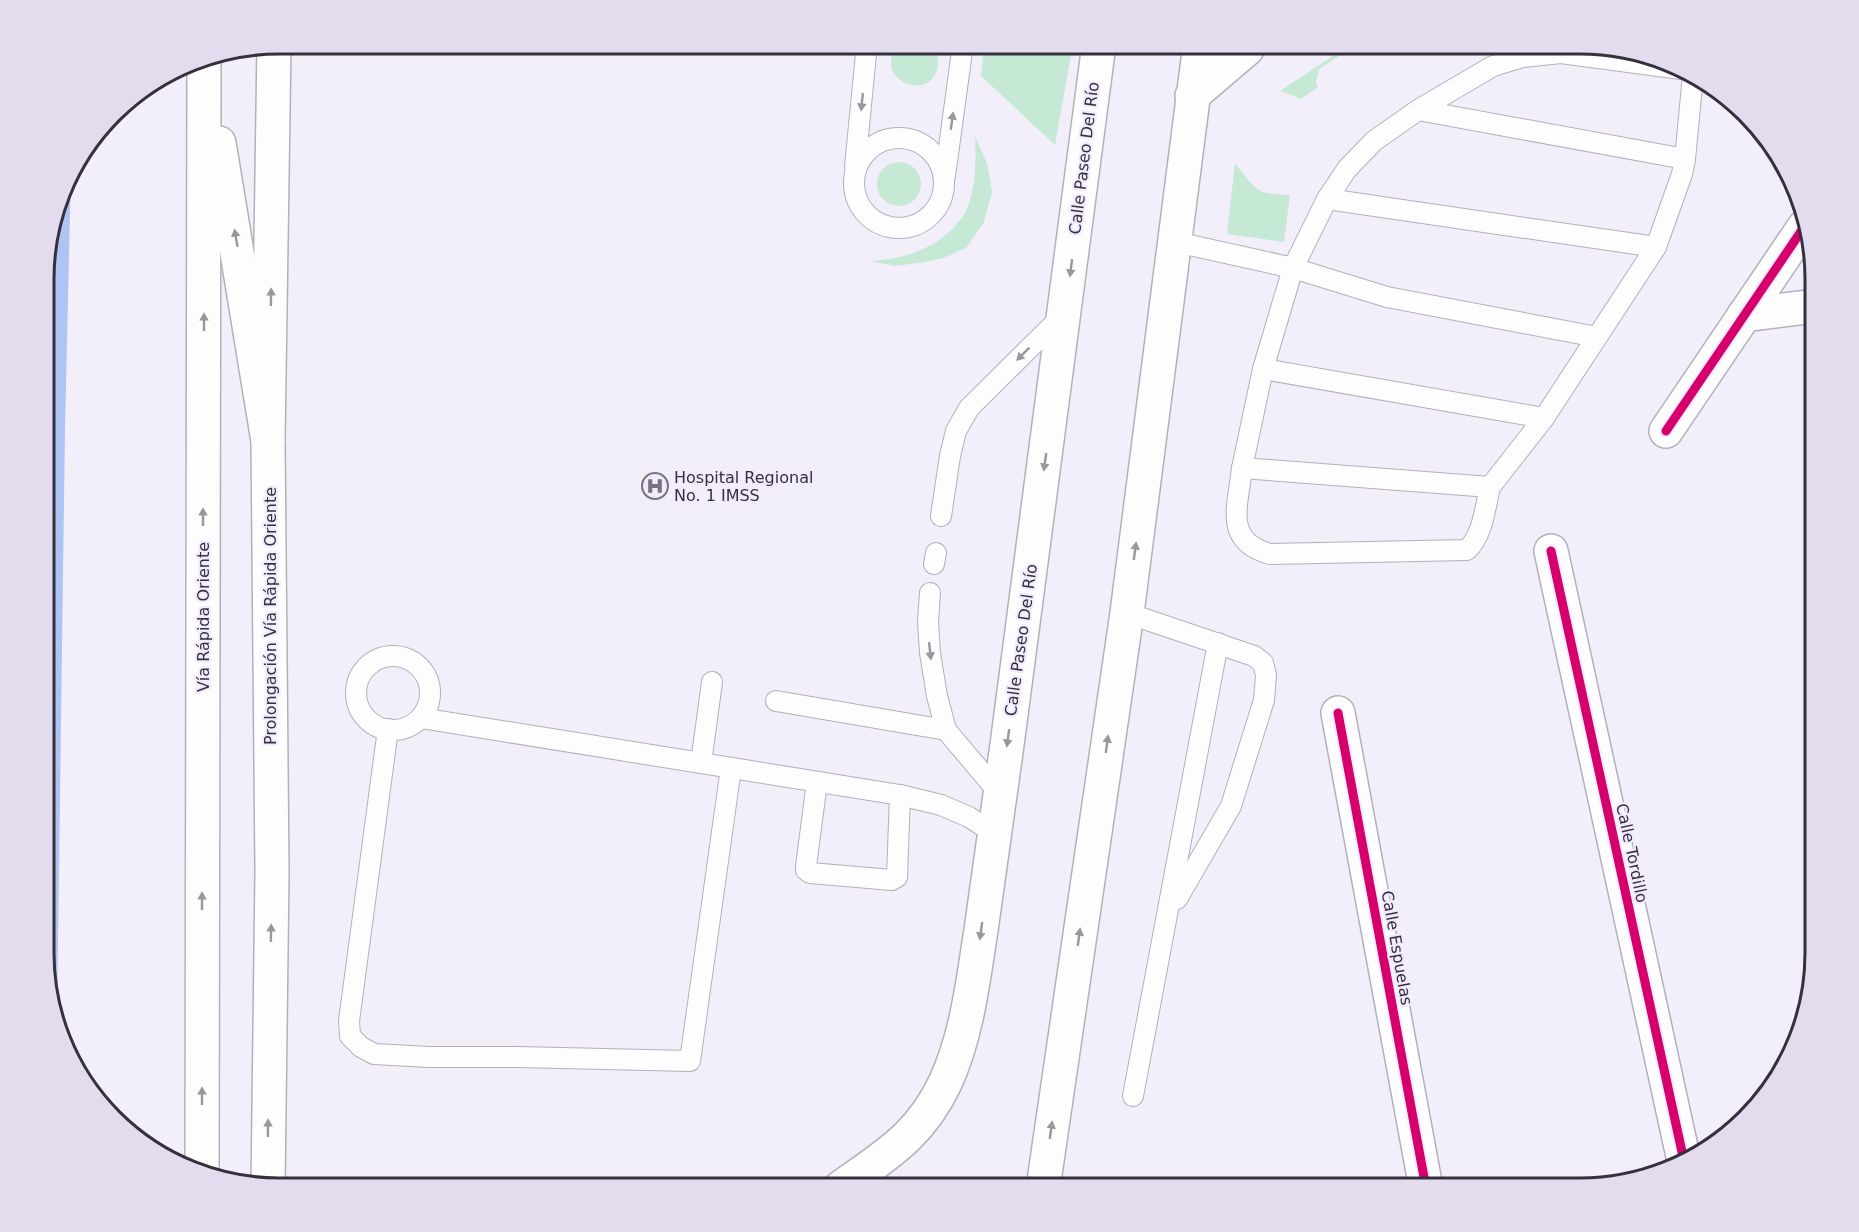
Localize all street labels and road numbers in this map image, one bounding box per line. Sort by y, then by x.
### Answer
street label: Calle Paseo Del Río [1065,81,1103,235]
street label: Prolongación Vía Rápida Oriente [261,487,280,745]
street label: Vía Rápida Oriente [194,542,213,692]
street label: Calle Paseo Del Río [1001,563,1041,717]
street label: Calle Tordillo [1612,802,1652,904]
street label: Calle Espuelas [1378,889,1416,1007]

